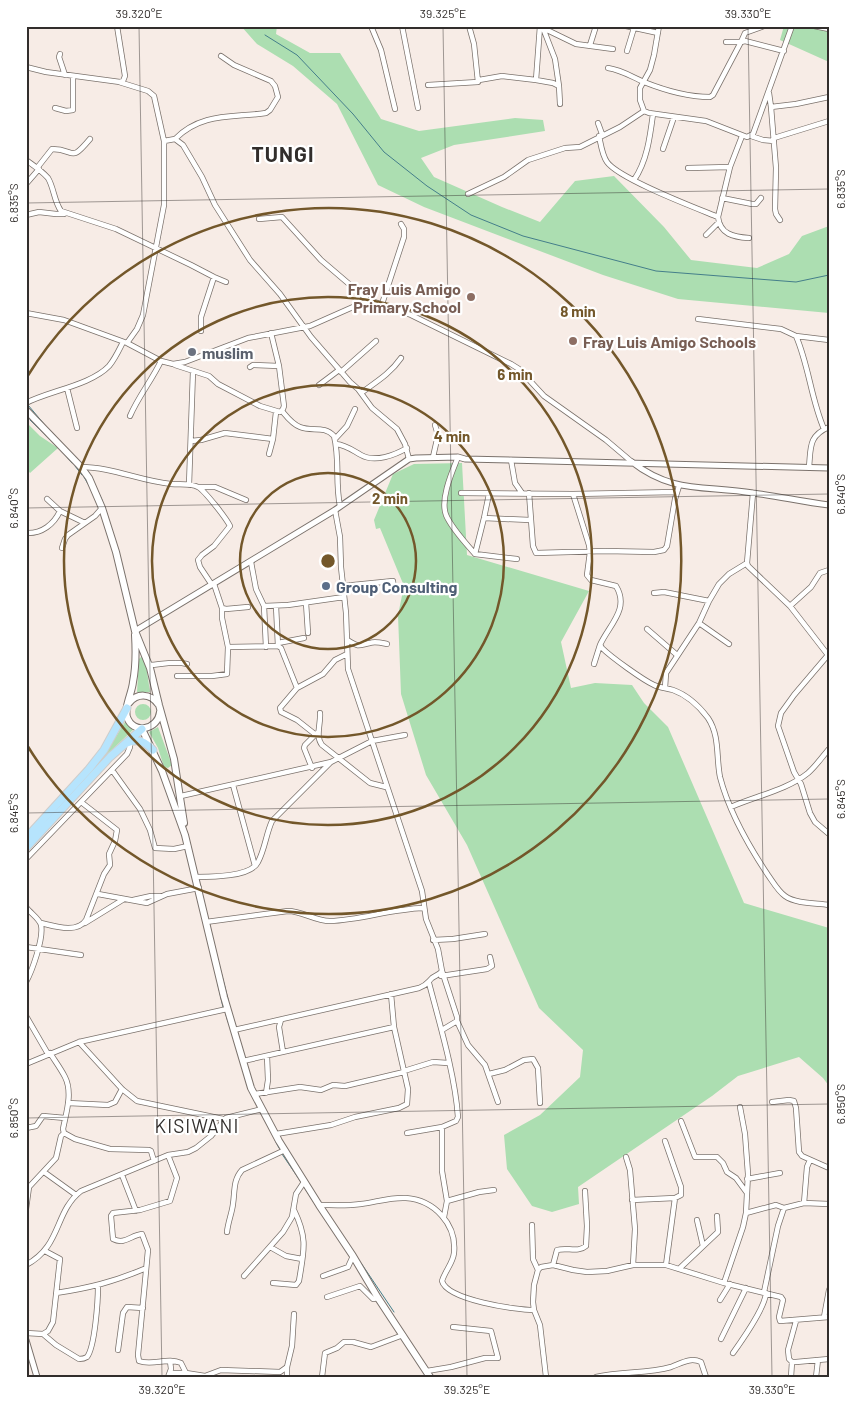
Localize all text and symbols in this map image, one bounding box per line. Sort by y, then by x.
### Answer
text: 39.320°E [116,6,163,20]
text: 39.325°E [420,6,466,20]
text: 39.330°E [725,6,771,20]
district label: TUNGI [252,141,314,166]
text: 6.835°S [833,169,847,209]
text: 6.835°S [6,183,20,223]
place label: Fray Luis Amigo Primary School [348,279,461,316]
marker: Fray Luis Amigo Primary School [465,291,477,303]
text: 8 min [560,302,596,320]
place label: Fray Luis Amigo Schools [583,332,756,351]
marker: Fray Luis Amigo Schools [567,335,579,347]
place label: muslim [202,343,253,362]
marker: muslim [186,346,198,358]
text: 6 min [497,365,533,383]
text: 4 min [434,427,470,445]
text: 6.840°S [833,474,847,514]
text: 6.840°S [6,488,20,528]
text: 2 min [372,489,408,507]
centre of rings [319,552,337,570]
place label: Group Consulting [336,577,458,596]
marker: Group Consulting [320,580,332,592]
text: 6.845°S [833,779,847,819]
text: 6.845°S [6,793,20,833]
text: 6.850°S [833,1084,847,1124]
text: 6.850°S [6,1098,20,1138]
district label: KISIWANI [155,1114,239,1137]
text: 39.320°E [139,1382,186,1396]
text: 39.325°E [444,1382,490,1396]
text: 39.330°E [749,1382,795,1396]

